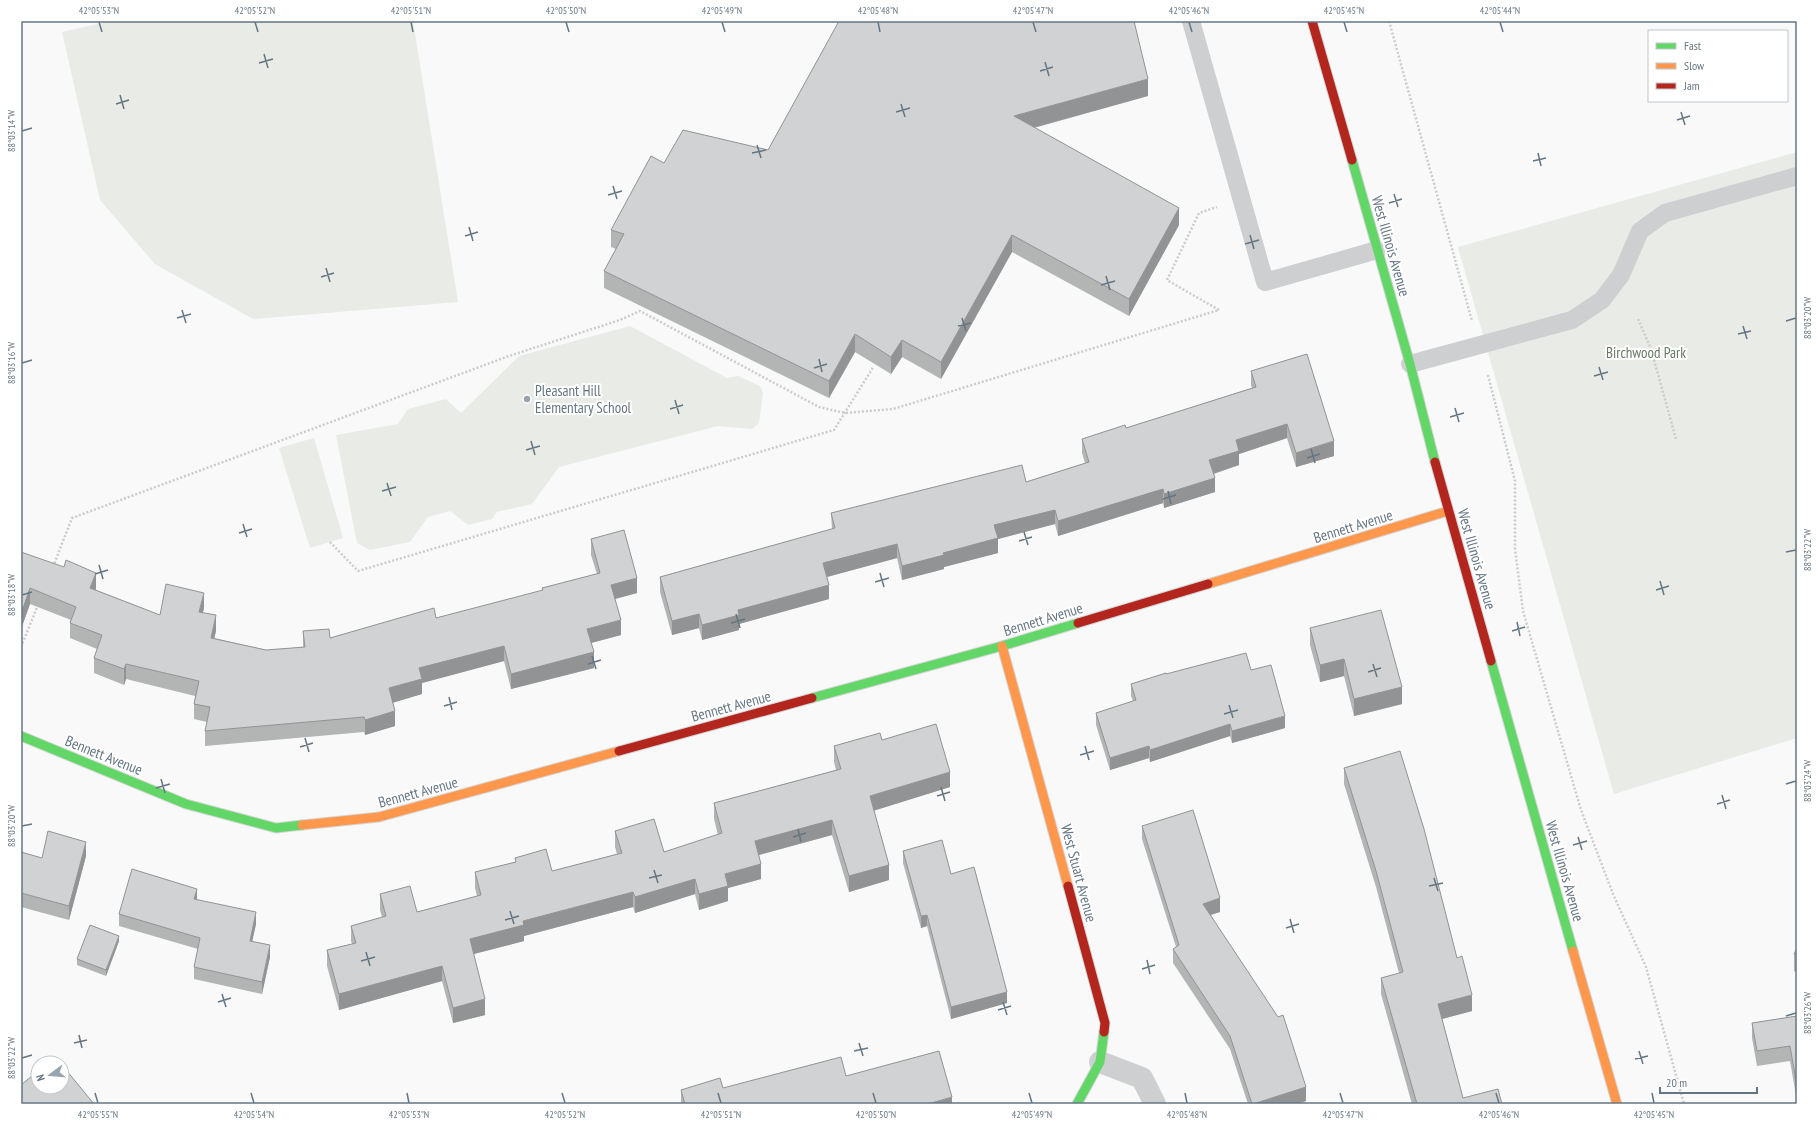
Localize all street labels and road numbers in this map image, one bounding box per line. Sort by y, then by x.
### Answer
street label: West Illinois Avenue [1368,193,1414,299]
street label: Bennett Avenue [1311,505,1395,547]
street label: West Illinois Avenue [1454,506,1500,612]
street label: Bennett Avenue [1001,598,1085,640]
street label: Bennett Avenue [689,686,773,726]
street label: Bennett Avenue [63,731,145,779]
street label: Bennett Avenue [376,772,460,812]
street label: West Illinois Avenue [1542,818,1588,924]
street label: West Stuart Avenue [1057,822,1101,924]

